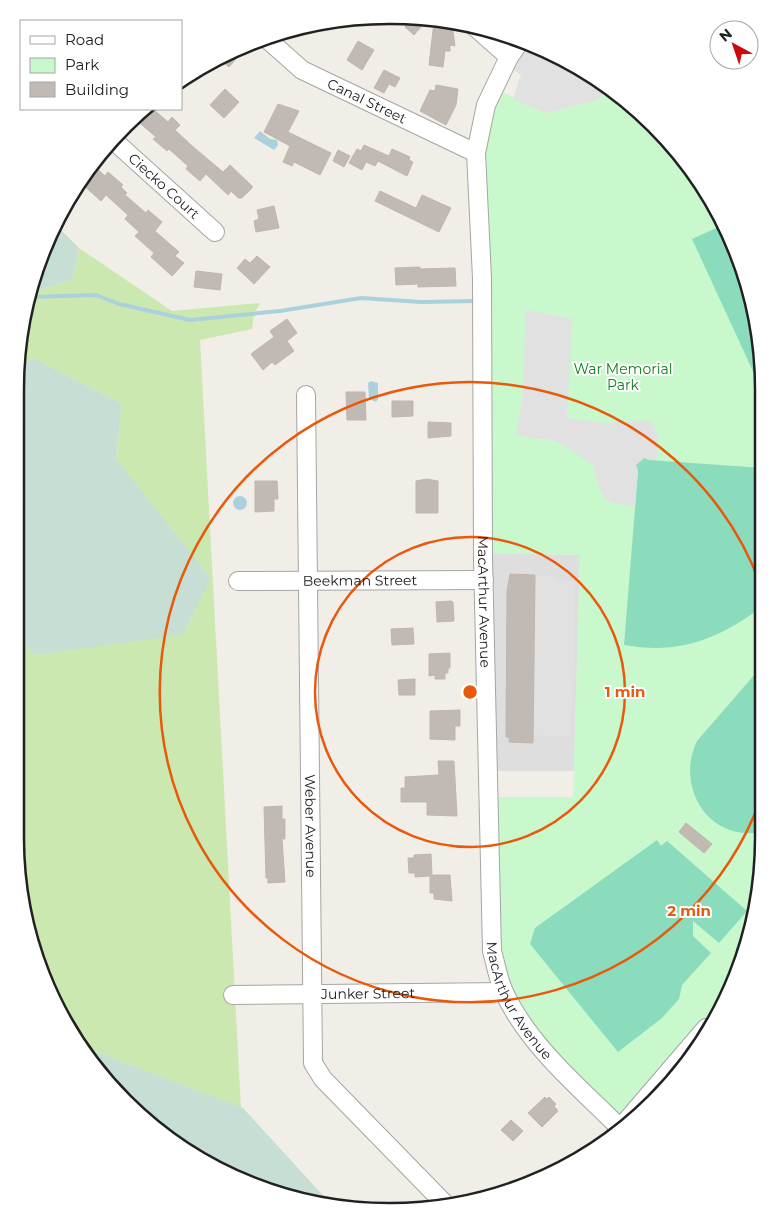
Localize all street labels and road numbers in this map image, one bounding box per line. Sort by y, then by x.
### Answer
street label: Canal Street [324,74,410,128]
street label: Ciecko Court [125,149,204,223]
street label: MacArthur Avenue [474,536,494,668]
street label: Beekman Street [303,571,418,590]
street label: Weber Avenue [301,774,320,878]
street label: MacArthur Avenue [483,941,556,1064]
street label: Junker Street [320,984,415,1003]

